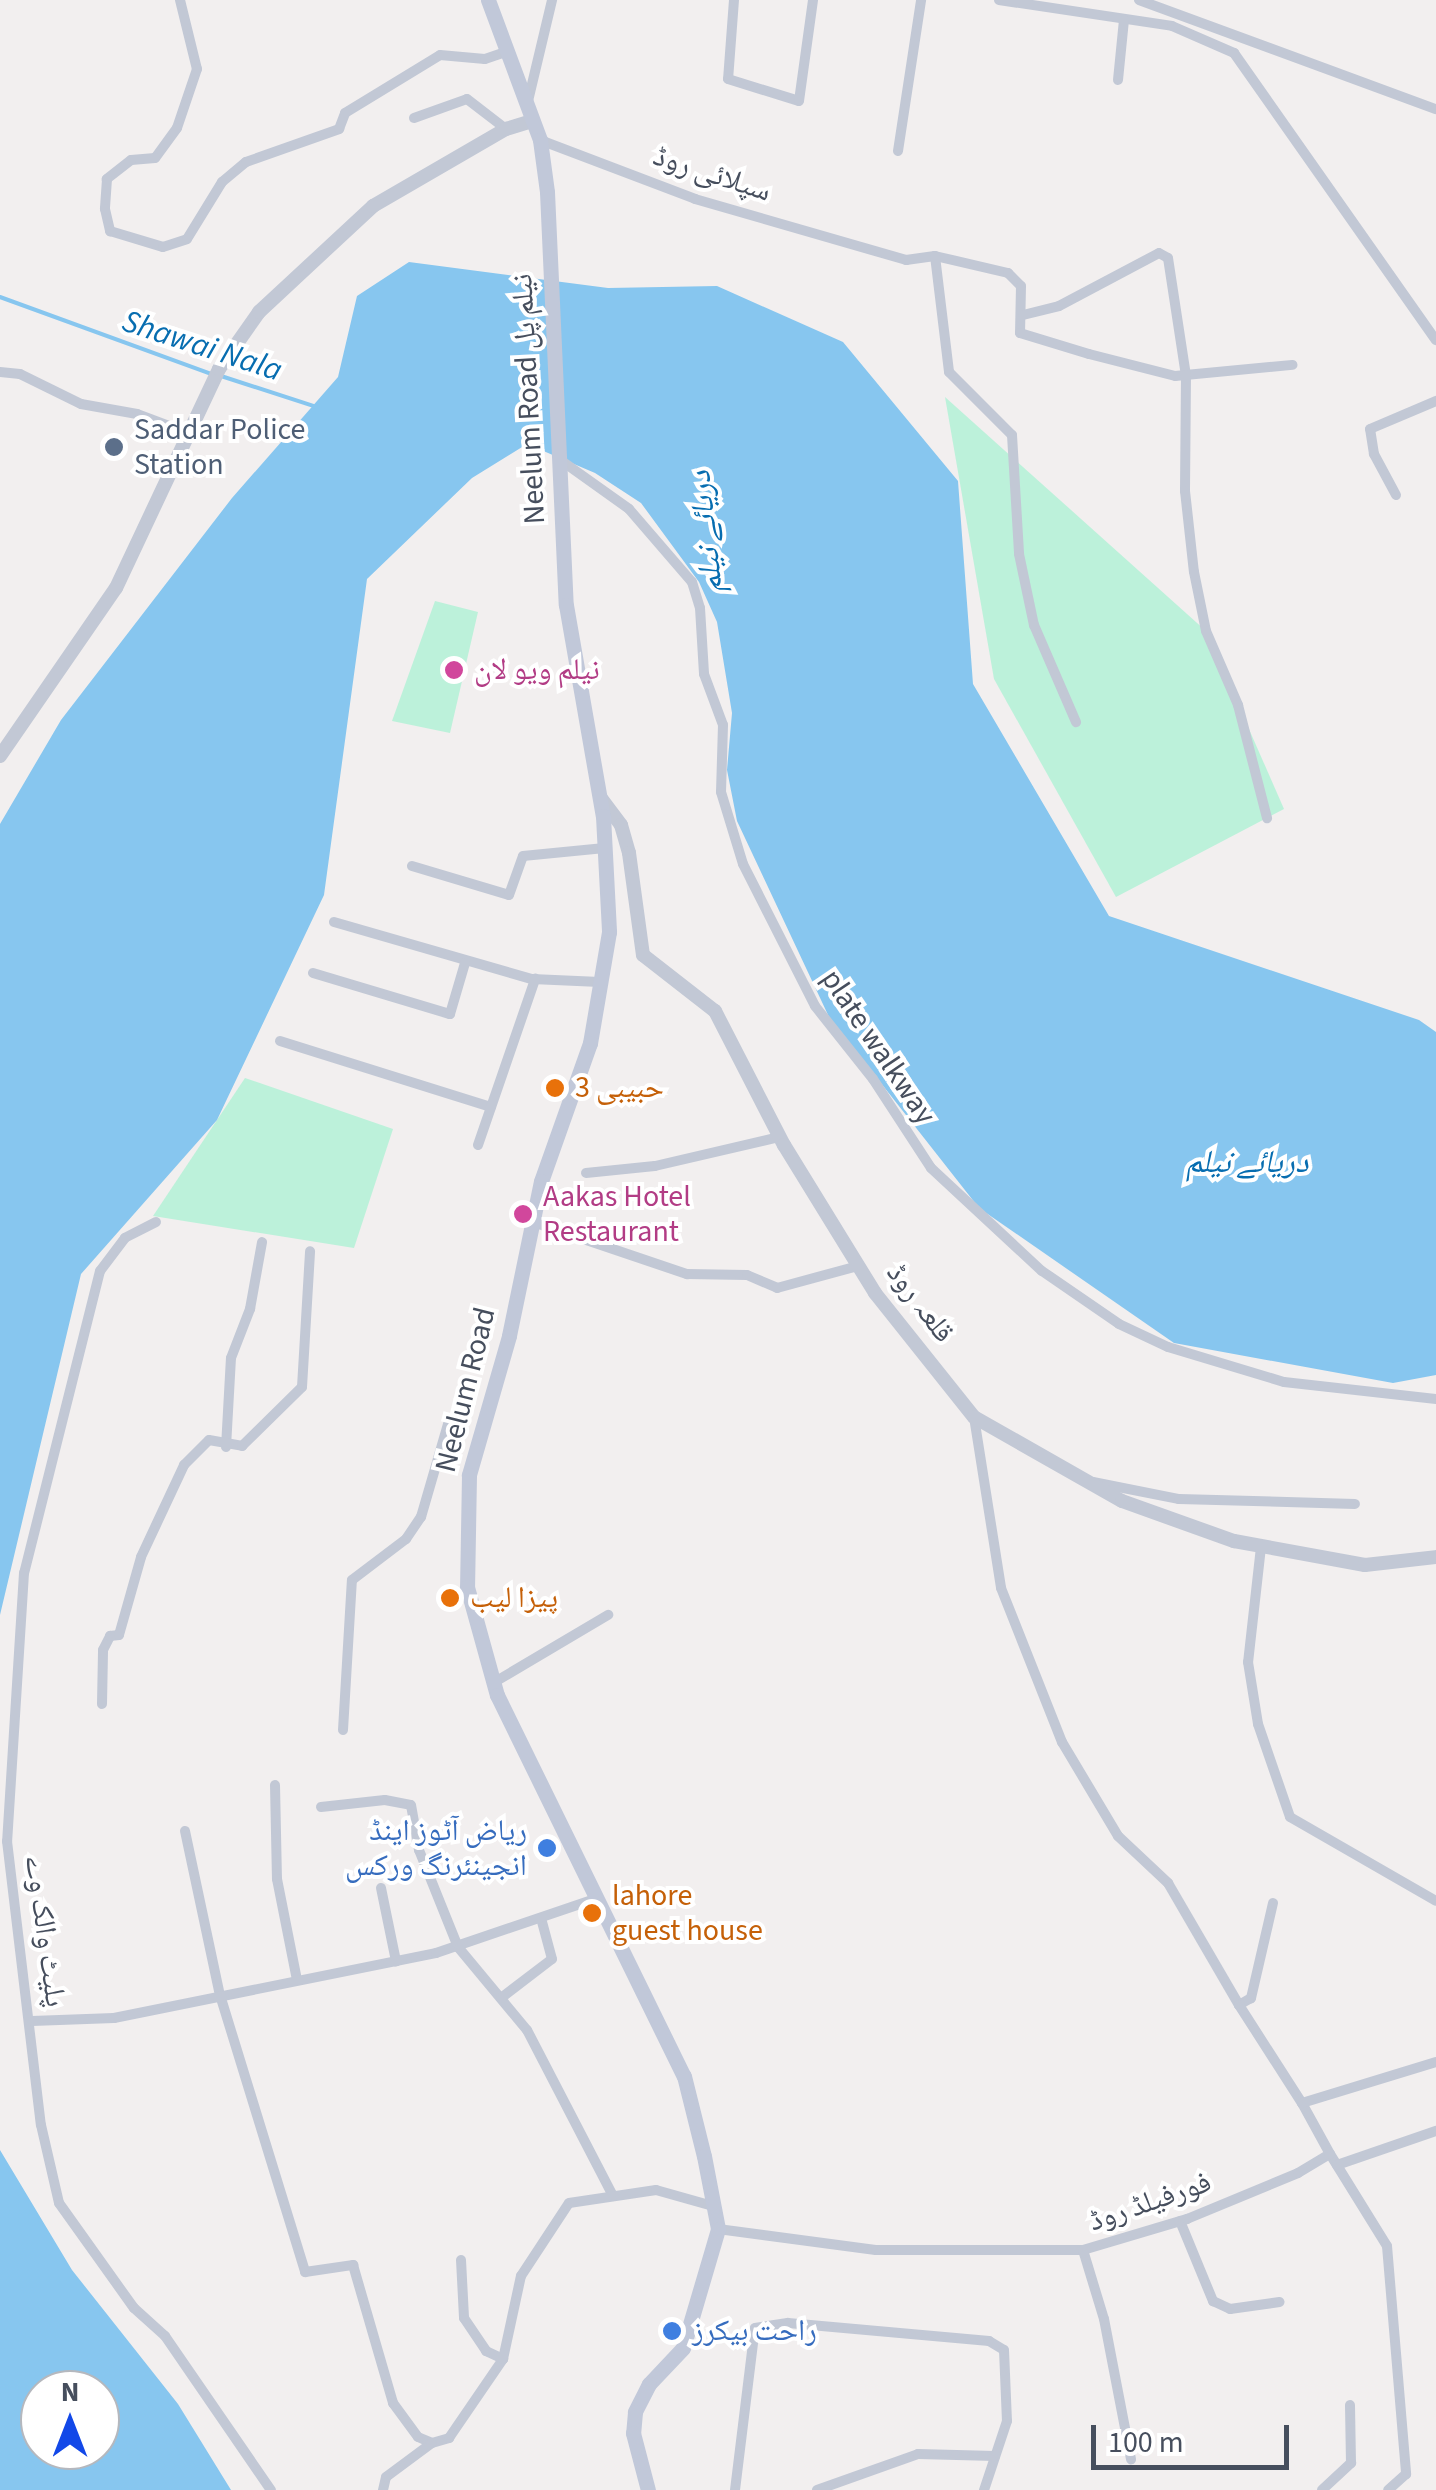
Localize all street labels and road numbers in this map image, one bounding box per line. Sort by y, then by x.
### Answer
street label: سپلائی روڈ [649,138,775,210]
street label: Neelum Road نیلم پل [504,273,554,525]
street label: plate walkway [813,963,943,1131]
street label: قلعہ روڈ [878,1256,962,1350]
street label: Neelum Road [428,1304,504,1476]
street label: پلیٹ والک وے [17,1853,73,2009]
street label: فورفیلڈ روڈ [1084,2164,1216,2240]

